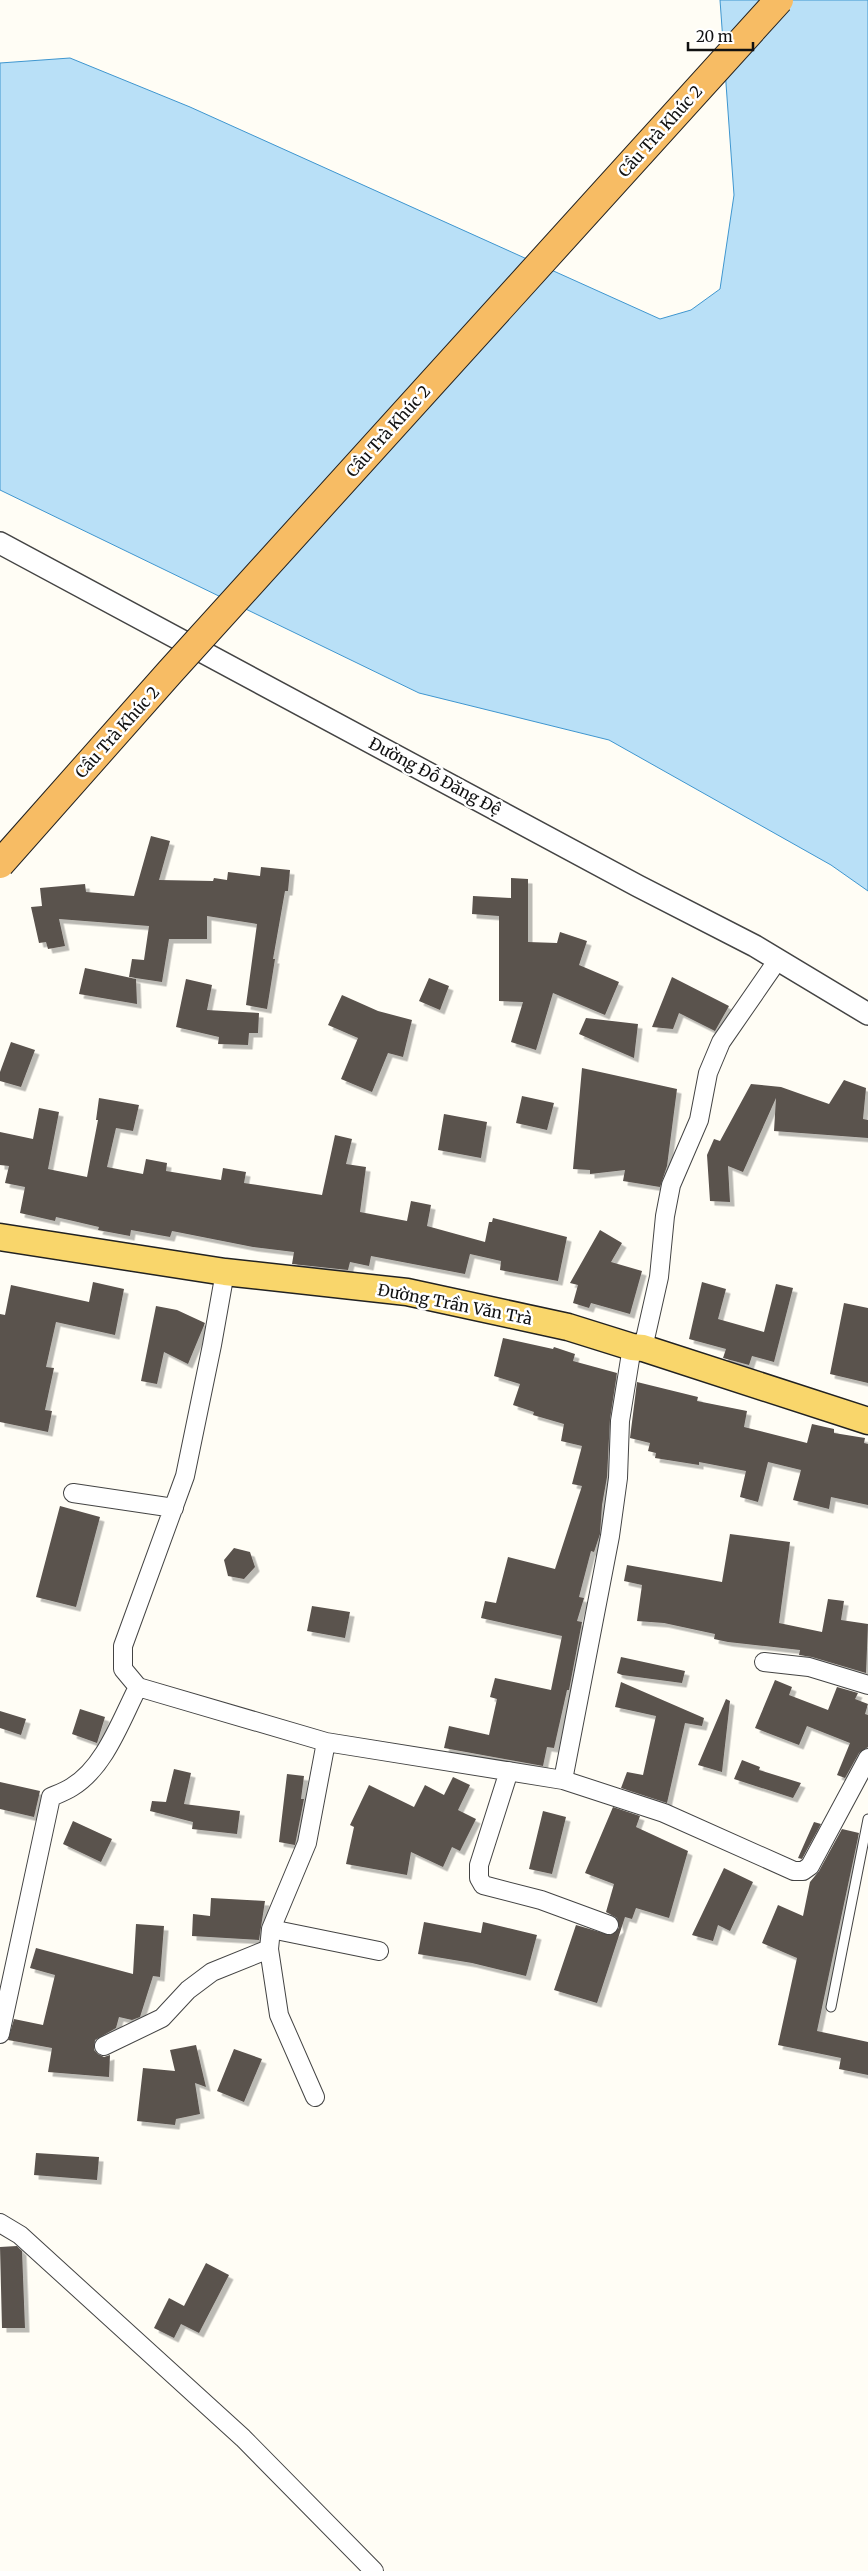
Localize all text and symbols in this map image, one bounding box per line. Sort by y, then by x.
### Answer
scale bar [688,20,753,52]
text: 20 m [696,27,733,46]
street label: Cầu Trà Khúc 2 [614,81,706,181]
street label: Cầu Trà Khúc 2 [342,381,434,481]
street label: Cầu Trà Khúc 2 [71,682,163,782]
street label: Đường Đỗ Đăng Đệ [366,733,504,819]
street label: Đường Trần Văn Trà [376,1279,534,1329]

